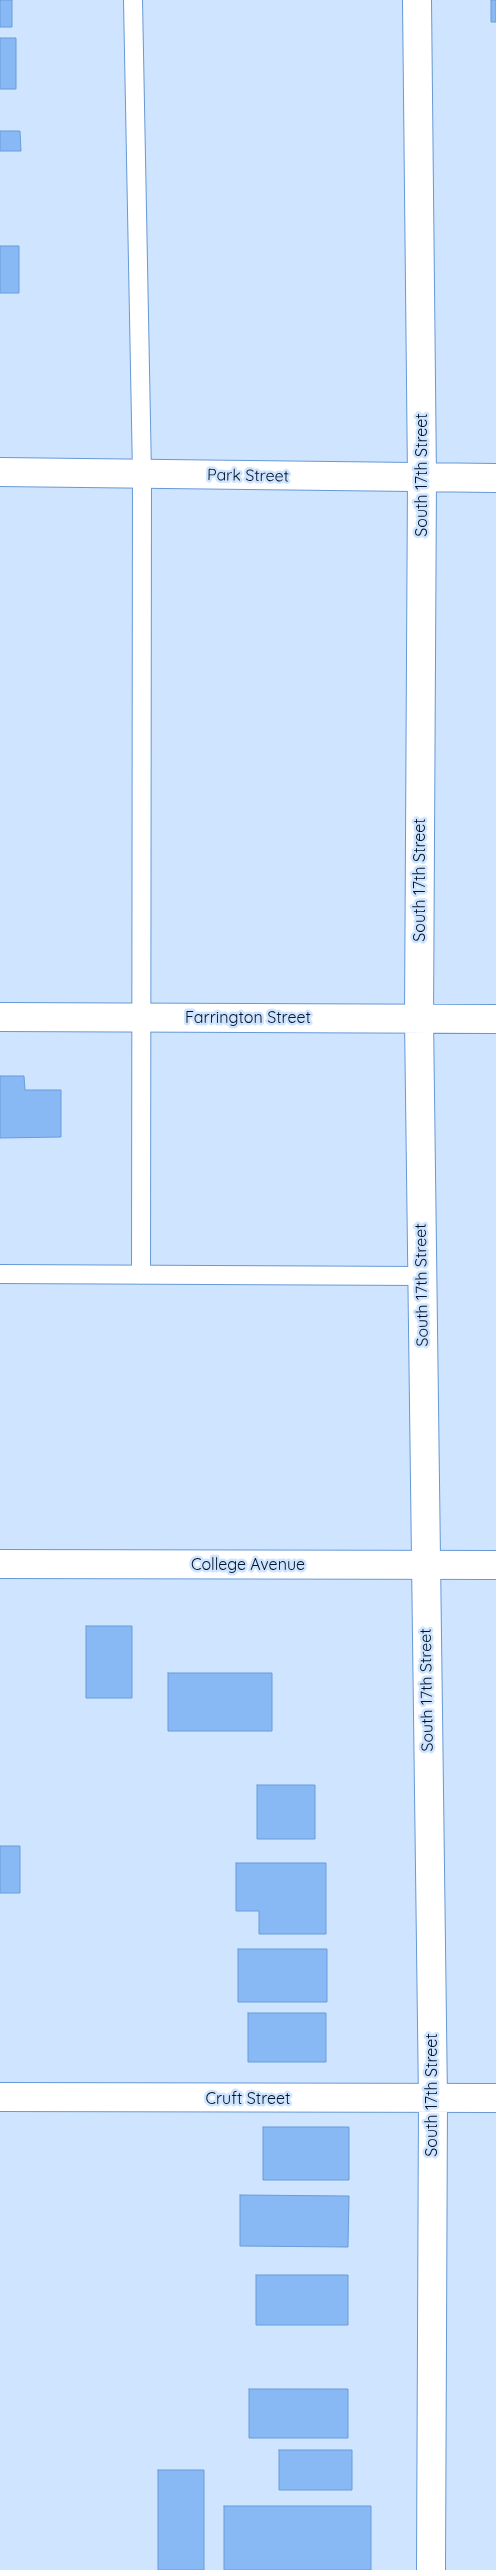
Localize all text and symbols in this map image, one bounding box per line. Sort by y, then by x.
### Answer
street label: South 17th Street [412,413,432,537]
street label: Park Street [207,466,289,486]
street label: South 17th Street [410,818,430,942]
street label: Farrington Street [185,1008,311,1028]
street label: South 17th Street [411,1223,433,1347]
street label: College Avenue [191,1555,305,1575]
street label: South 17th Street [416,1628,438,1752]
street label: South 17th Street [422,2033,442,2157]
street label: Cruft Street [205,2089,291,2109]

